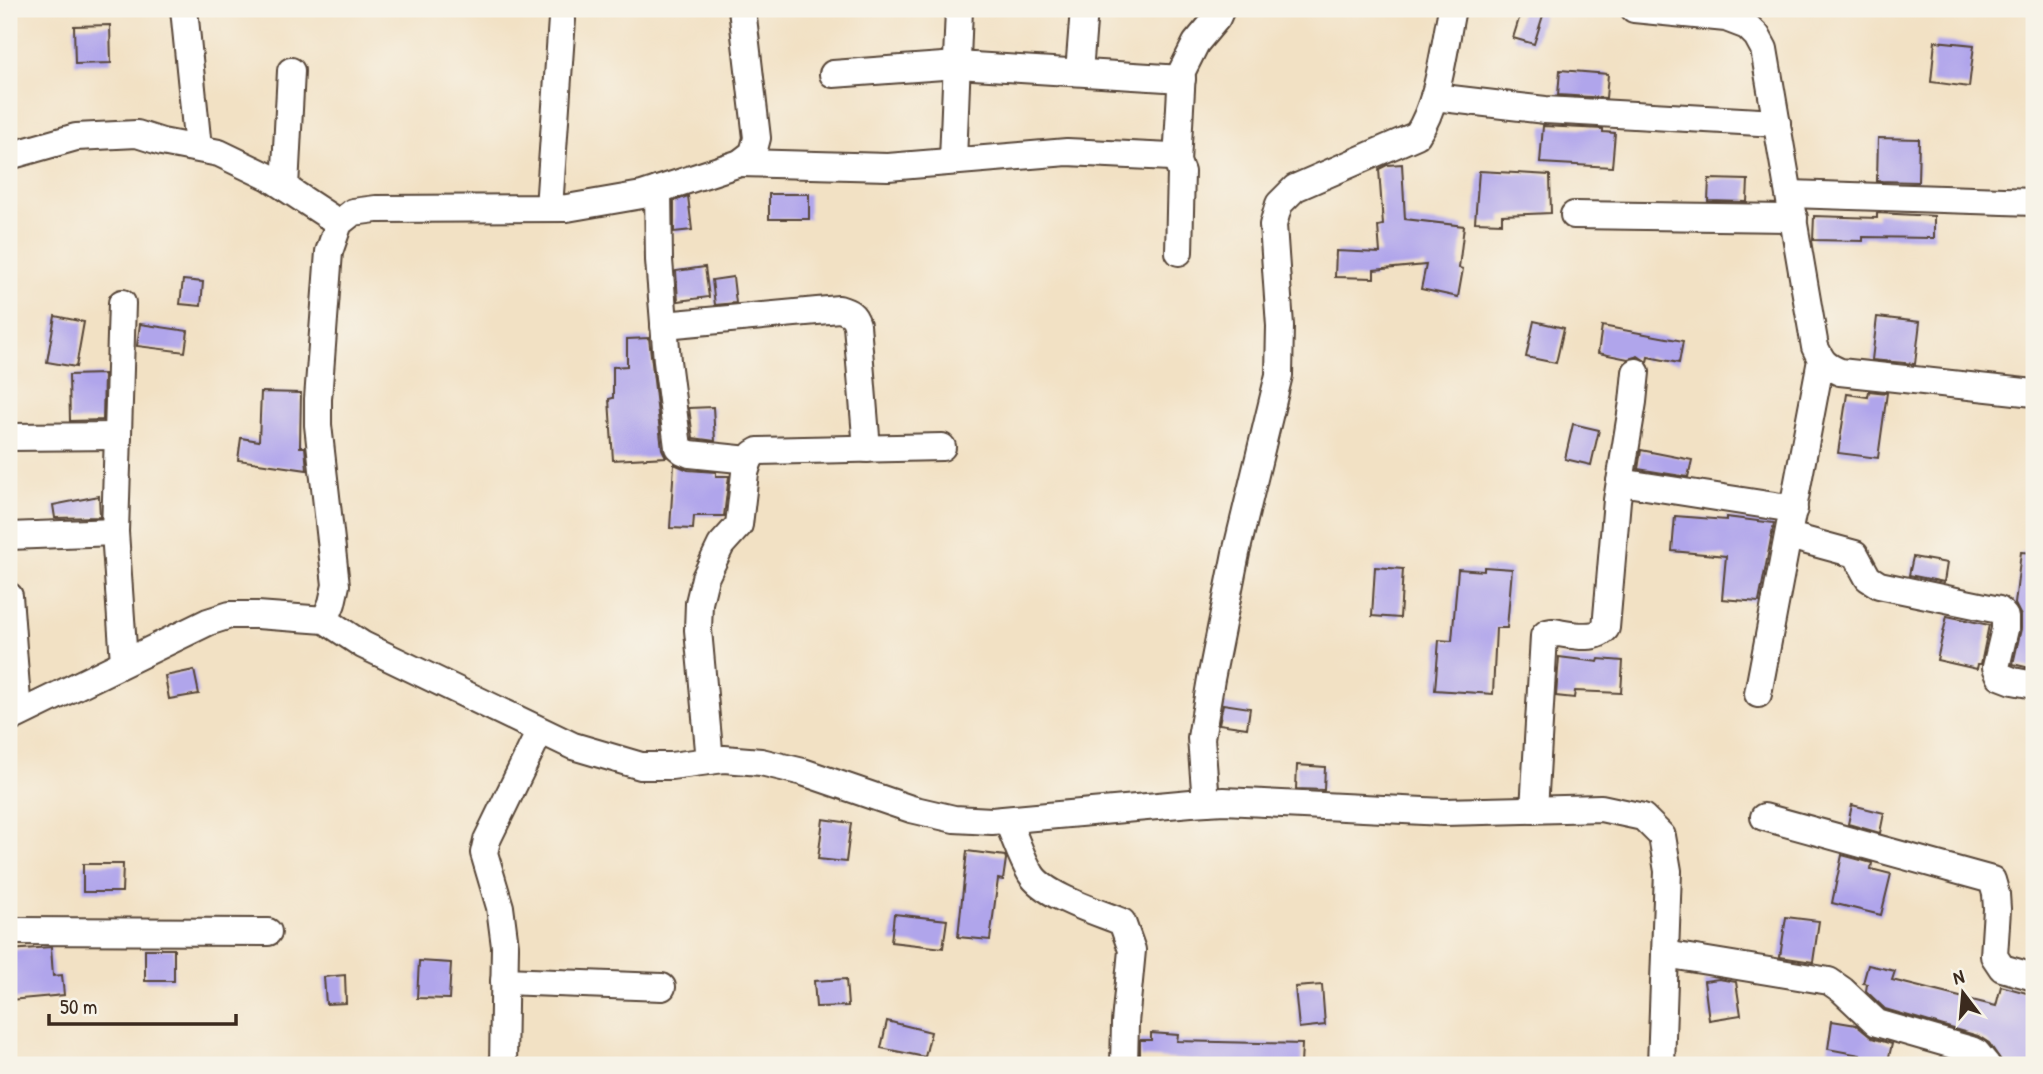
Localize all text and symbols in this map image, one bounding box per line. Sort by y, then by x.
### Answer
north arrow [1927,958,1997,1028]
text: N [1950,963,1967,991]
scale bar [49,983,236,1027]
text: 50 m [60,992,97,1021]

